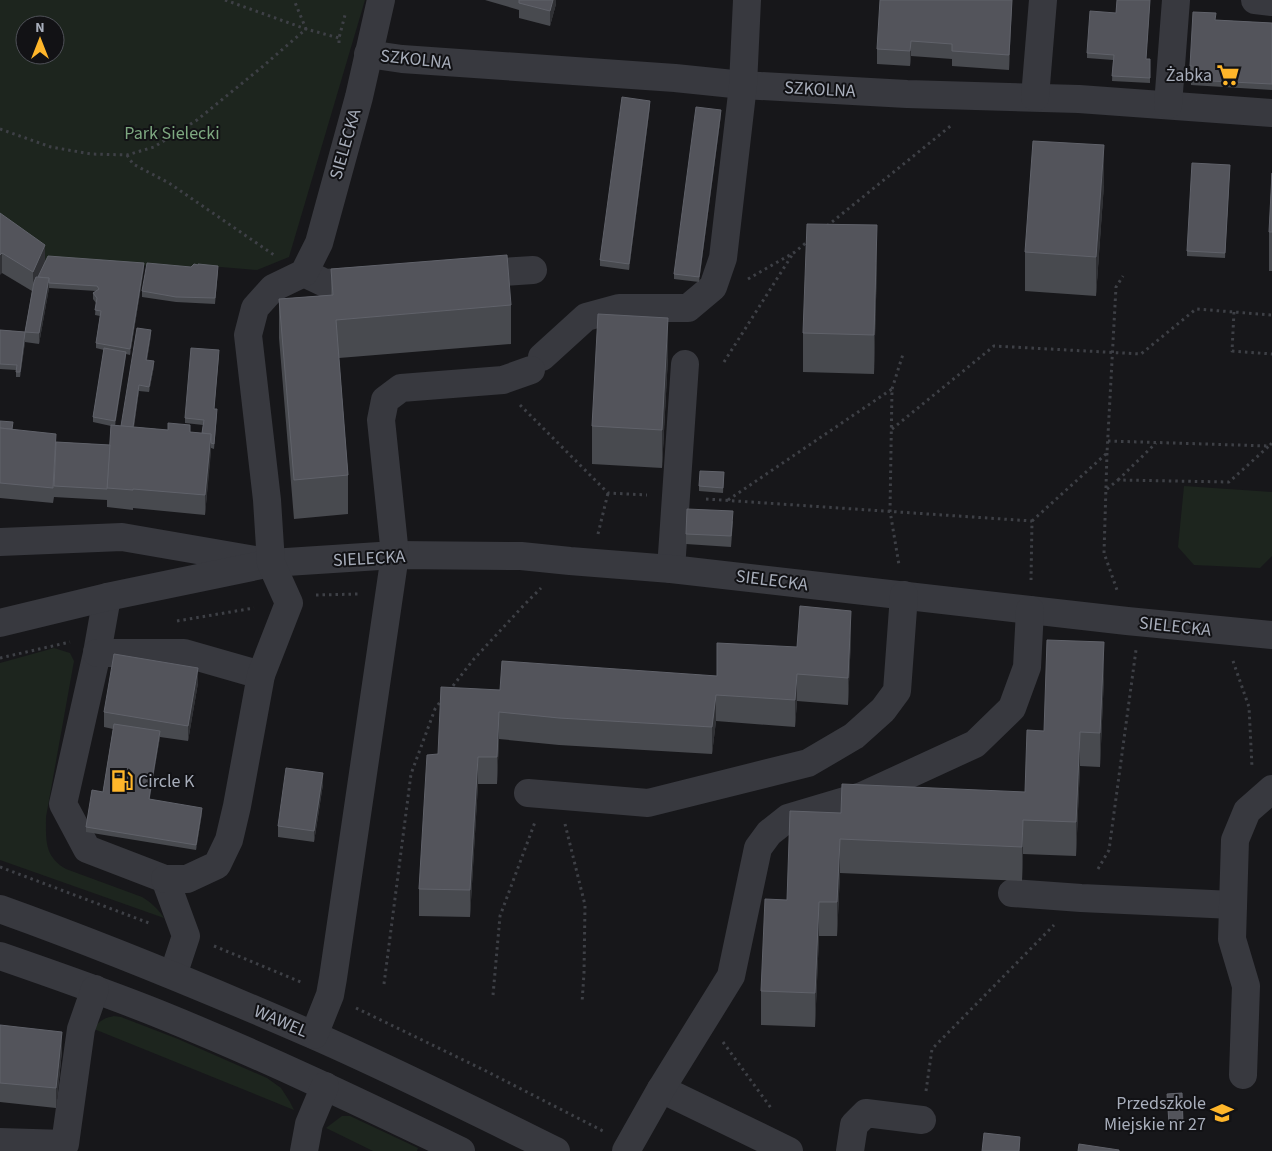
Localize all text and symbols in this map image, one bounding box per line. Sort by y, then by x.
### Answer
north arrow [15,15,65,65]
text: N [35,18,45,38]
street label: SZKOLNA [379,43,453,76]
supermarket icon: Żabka [1215,62,1241,88]
place label: Żabka [1166,63,1212,88]
street label: SZKOLNA [784,75,857,104]
street label: SIELECKA [323,106,368,182]
park label: Park Sielecki [124,121,220,146]
street label: SIELECKA [332,544,406,573]
street label: SIELECKA [734,564,810,597]
street label: SIELECKA [1138,610,1212,643]
fuel station icon: Circle K [109,768,135,794]
place label: Circle K [138,769,195,794]
street label: WAWEL [250,999,312,1044]
place label: Przedszkole Miejskie nr 27 [1104,1091,1206,1137]
school or university icon: Przedszkole Miejskie nr 27 [1209,1100,1235,1126]

